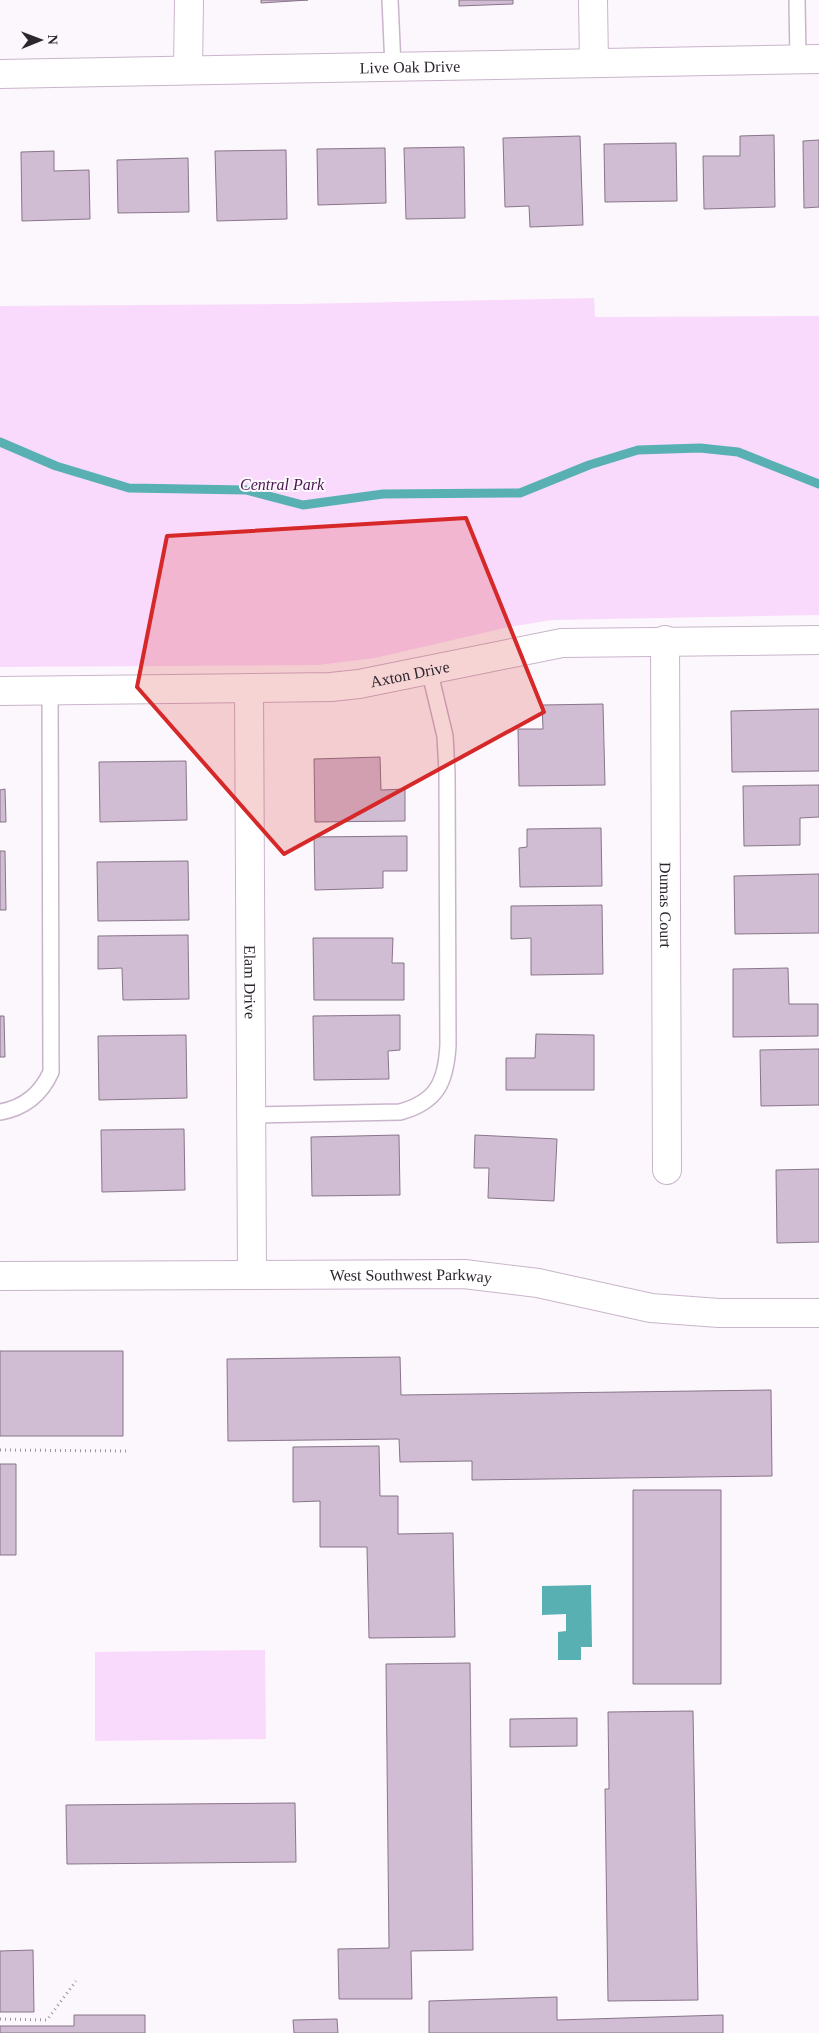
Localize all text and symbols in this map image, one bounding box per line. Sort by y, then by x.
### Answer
north arrow [15,15,65,65]
text: N [45,35,60,45]
street label: Live Oak Drive [360,58,460,76]
park label: Central Park [240,476,325,493]
street label: Axton Drive [369,658,451,691]
street label: Dumas Court [657,862,674,948]
street label: Elam Drive [241,945,259,1019]
street label: West Southwest Parkway [330,1266,493,1287]

